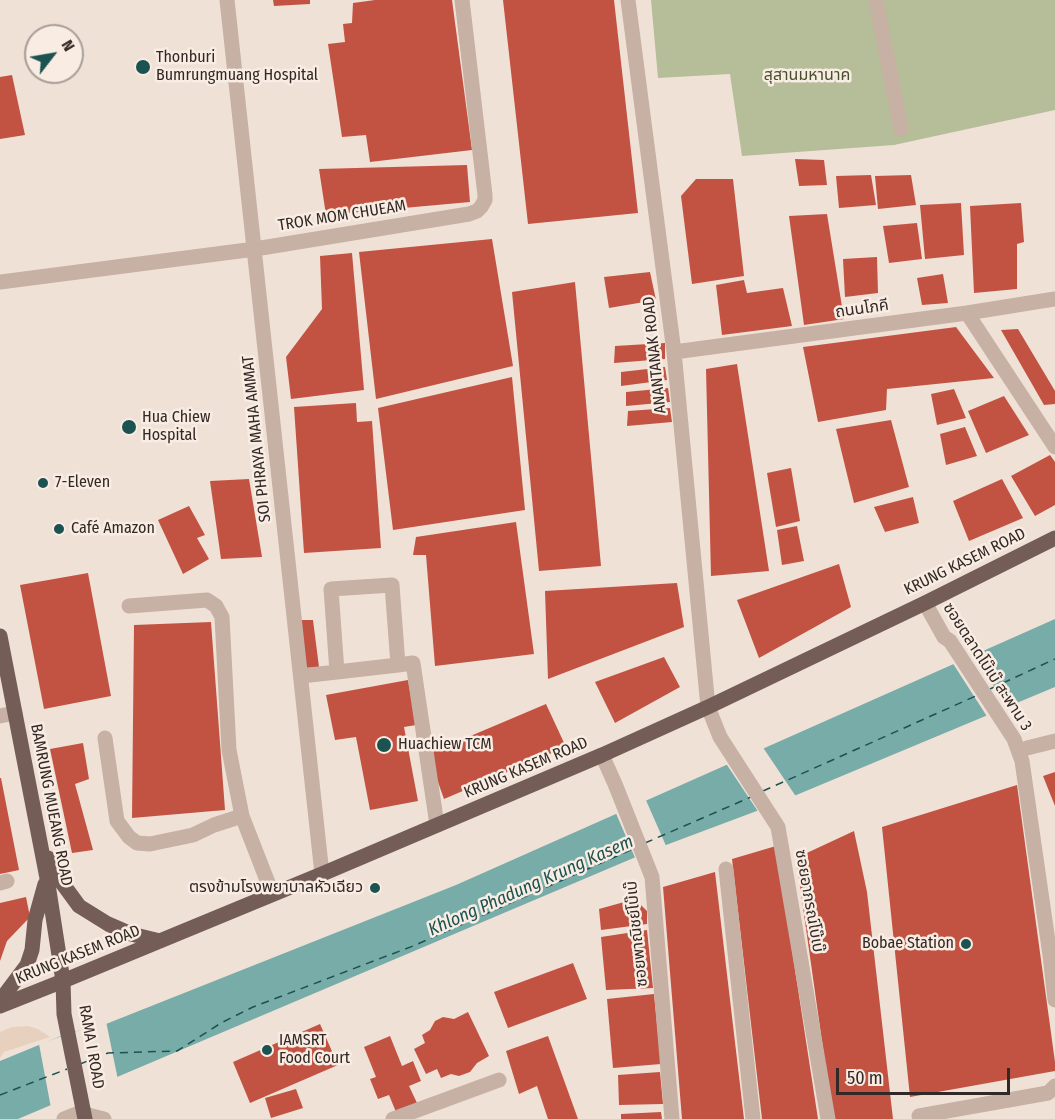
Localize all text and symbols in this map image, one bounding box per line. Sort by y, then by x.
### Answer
north arrow [24,24,84,84]
text: N [58,36,79,55]
place label: Thonburi Bumrungmuang Hospital [156,48,318,86]
marker: Thonburi Bumrungmuang Hospital [134,58,152,76]
park label: สุสานมหานาค [764,66,850,86]
street label: TROK MOM CHUEAM [277,196,407,236]
street label: ANANTANAK ROAD [639,295,671,415]
street label: ถนนโภคี [834,296,890,322]
street label: SOI PHRAYA MAHA AMMAT [239,355,275,523]
place label: Hua Chiew Hospital [142,408,210,446]
marker: Hua Chiew Hospital [120,418,138,436]
place label: 7-Eleven [55,473,110,493]
marker: 7-Eleven [36,476,50,490]
place label: Café Amazon [71,519,155,539]
marker: Café Amazon [52,522,66,536]
street label: KRUNG KASEM ROAD [901,524,1029,600]
street label: ซอยตลาดโบ๊เบ๊ สะพาน 3 [938,599,1036,735]
street label: BAMRUNG MUEANG ROAD [26,722,76,888]
street label: KRUNG KASEM ROAD [461,733,591,803]
place label: Huachiew TCM [398,735,492,755]
marker: Huachiew TCM [375,736,393,754]
water label: Khlong Phadung Krung Kasem [425,831,637,941]
street label: ซอยอาภรณ์โบ๊เบ๊ [791,848,827,954]
place label: ตรงข้ามโรงพยาบาลหัวเฉียว [189,878,363,898]
street label: ซอยพาณิชย์โบ๊เบ๊ [622,880,652,988]
marker: ตรงข้ามโรงพยาบาลหัวเฉียว [368,881,382,895]
street label: KRUNG KASEM ROAD [13,921,143,989]
place label: Bobae Station [862,934,954,954]
marker: Bobae Station [959,937,973,951]
street label: RAMA I ROAD [74,1004,108,1090]
place label: IAMSRT Food Court [279,1031,350,1069]
marker: IAMSRT Food Court [260,1043,274,1057]
scale bar [839,1056,1013,1094]
text: 50 m [847,1067,883,1089]

